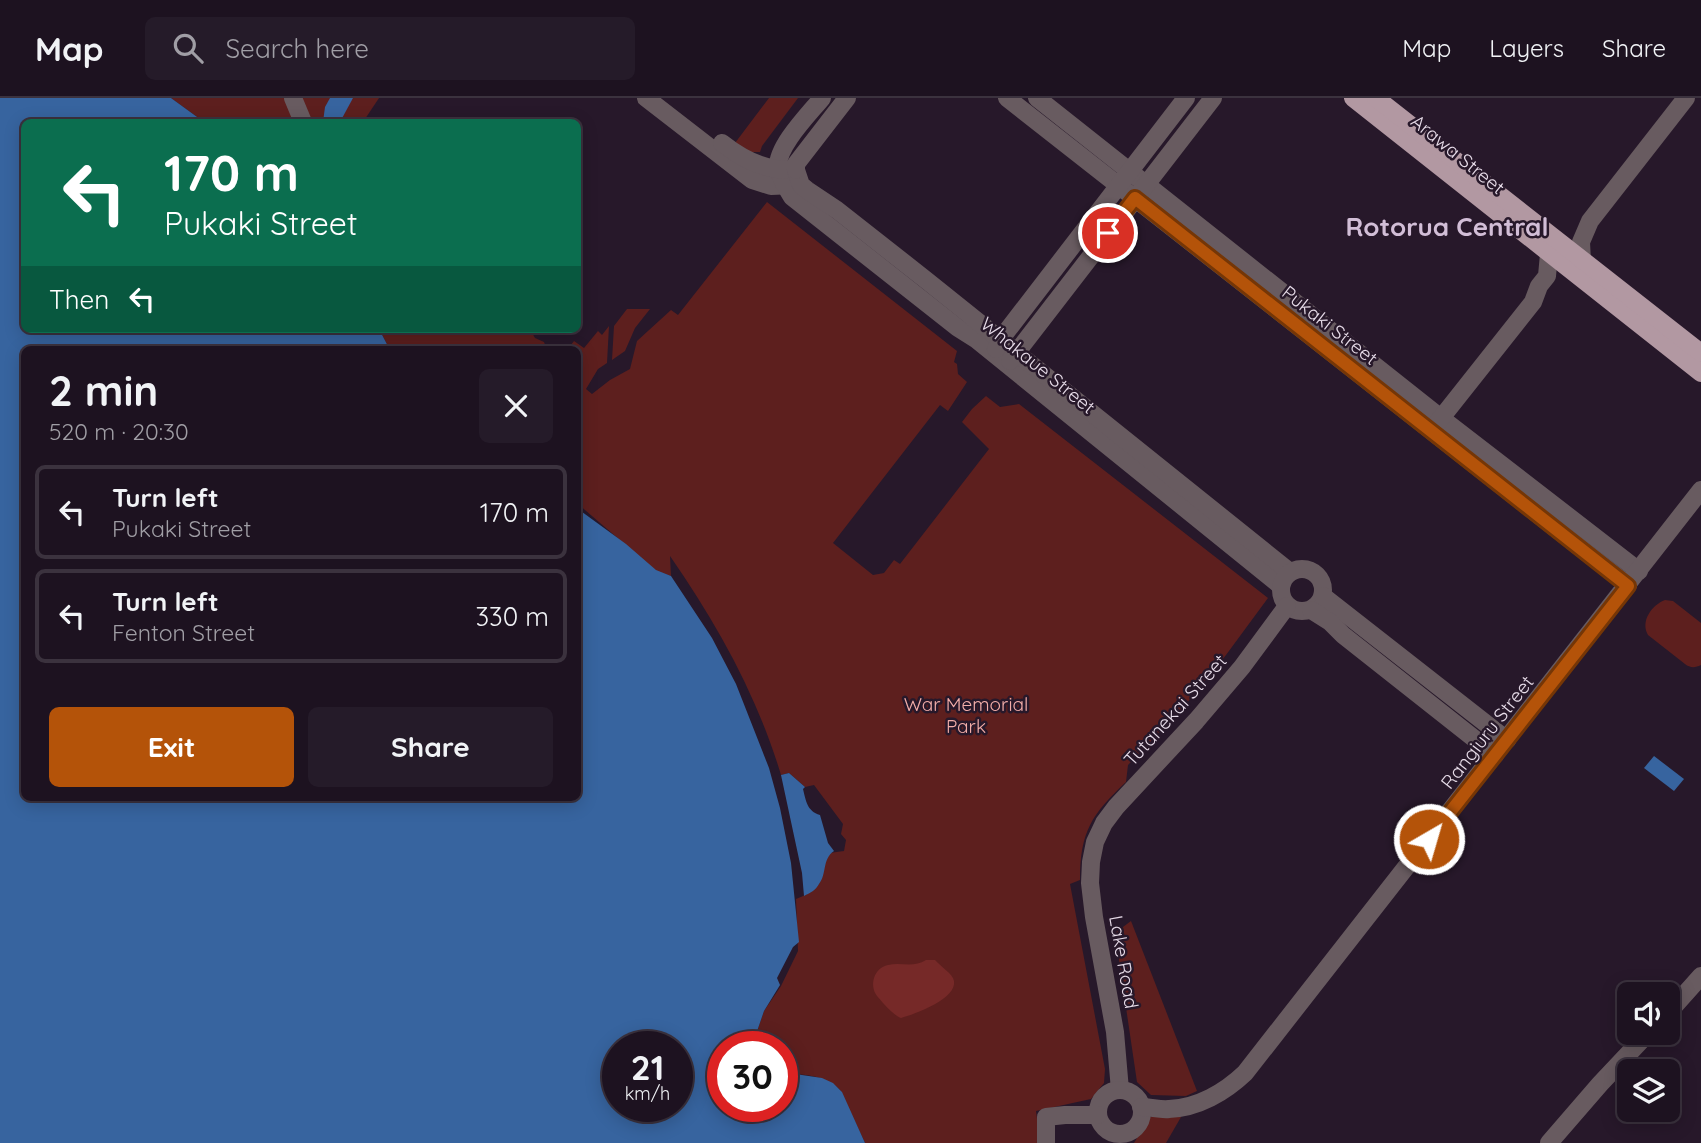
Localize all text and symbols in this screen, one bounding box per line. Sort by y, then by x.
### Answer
search box [145,17,635,80]
text: Map [35,28,103,69]
icon: search [169,29,207,67]
text: Search here [225,32,369,65]
text: Map [1402,33,1451,63]
text: Layers [1489,33,1564,63]
text: Share [1602,33,1666,63]
street label: Arawa Street [1406,109,1510,199]
text: 170 m [164,142,299,203]
icon: left [49,147,140,238]
text: Pukaki Street [164,203,358,243]
pin [1078,203,1138,263]
district label: Rotorua Central [1346,210,1548,243]
icon: arrive [1089,214,1127,252]
icon: left [123,280,161,318]
street label: Pukaki Street [1277,280,1383,370]
text: Then [49,283,109,316]
street label: Whakaue Street [976,311,1100,419]
text: 2 min [49,364,158,417]
button: close [479,369,553,443]
text: 520 m · 20:30 [49,417,189,446]
text: Turn left [112,481,219,514]
icon: left [53,493,91,531]
text: 170 m [480,496,549,529]
text: Pukaki Street [112,514,251,543]
text: Turn left [112,585,219,618]
icon: left [53,597,91,635]
text: 330 m [475,600,549,633]
text: Fenton Street [112,618,255,647]
street label: Tutanekai Street [1118,649,1232,771]
street label: Rangiuru Street [1435,671,1539,793]
park label: War Memorial Park [904,692,1028,738]
button: Exit [49,707,294,787]
button: Share [308,707,553,787]
position arrow [1392,802,1466,876]
street label: Lake Road [1104,913,1144,1011]
map controls [1617,982,1680,1122]
button: sound [1617,982,1680,1045]
speed limit sign: 30 [707,1031,798,1122]
text: 21 [631,1045,664,1089]
button: layers [1617,1059,1680,1122]
text: km/h [625,1082,670,1105]

